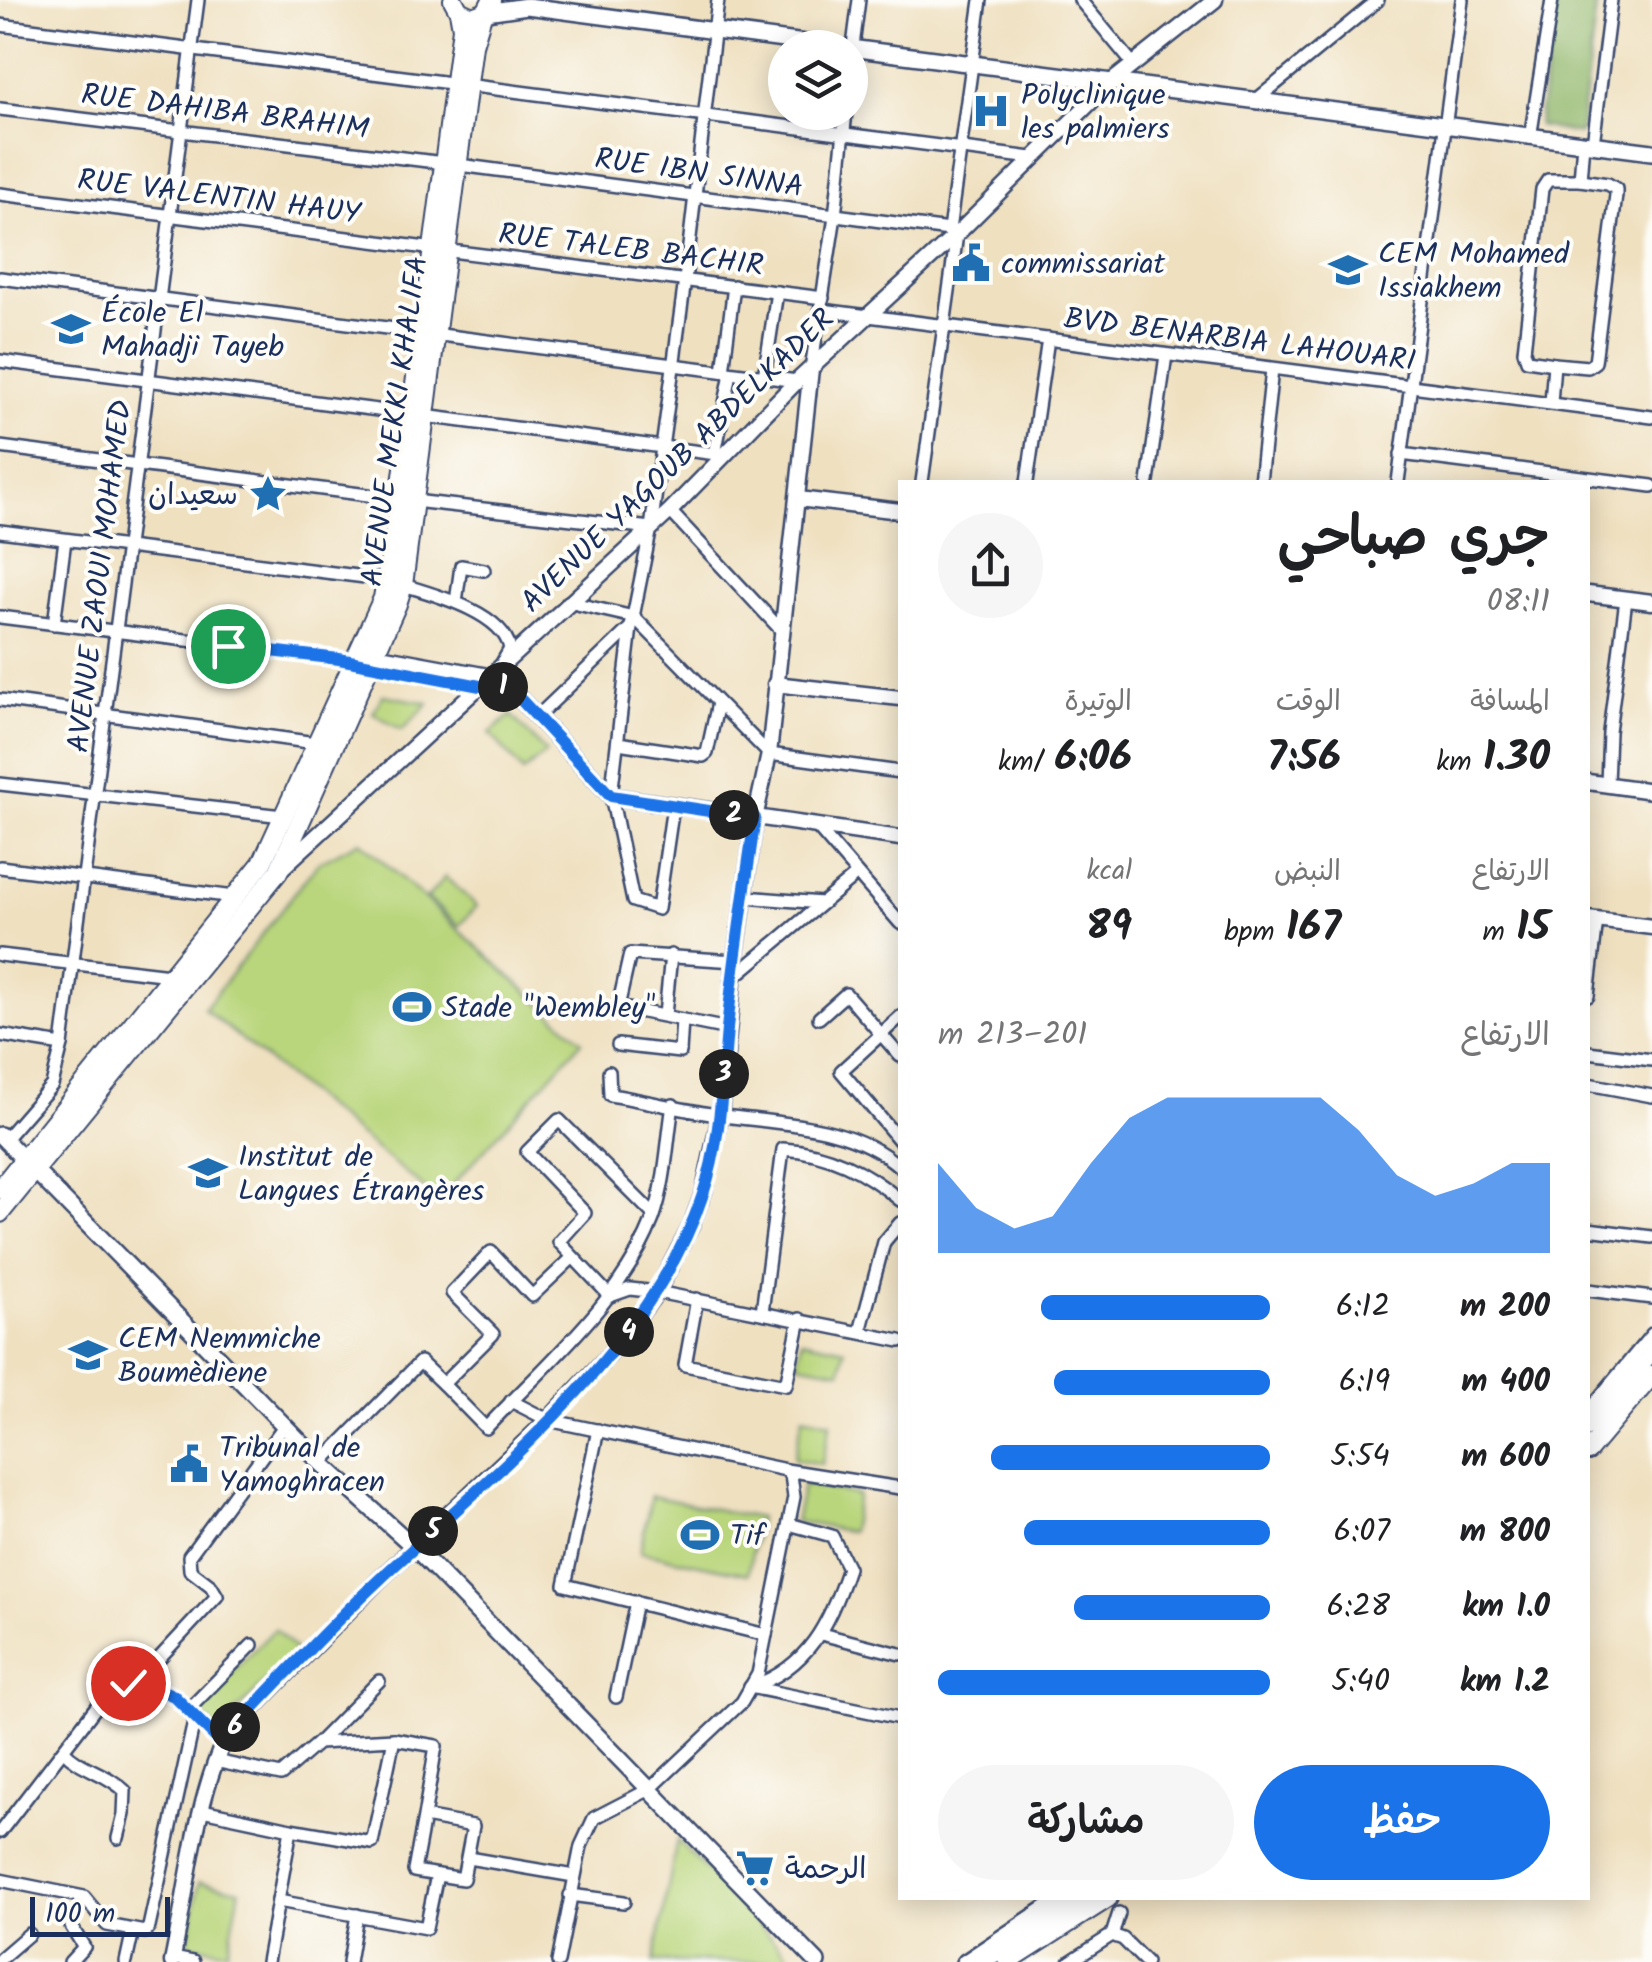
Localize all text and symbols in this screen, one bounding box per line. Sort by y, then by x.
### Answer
map controls [768,30,868,130]
button: layers [768,30,868,130]
street label: RUE DAHIBA BRAHIM [78,72,372,154]
place label: Polyclinique les palmiers [1021,72,1170,154]
hospital icon: Polyclinique les palmiers [970,90,1012,132]
street label: RUE IBN SINNA [591,136,806,212]
street label: RUE VALENTIN HAUY [75,157,365,239]
street label: RUE TALEB BACHIR [496,211,766,291]
place label: CEM Mohamed Issiakhem [1378,231,1570,313]
place label: commissariat [1001,241,1166,289]
public building icon: commissariat [950,242,992,284]
school or university icon: CEM Mohamed Issiakhem [1327,249,1369,291]
street label: AVENUE MEKKI KHALIFA [349,253,443,590]
place label: École El Mahadji Tayeb [101,290,284,372]
street label: BVD BENARBIA LAHOUARI [1061,296,1418,386]
street label: AVENUE YAGOUB ABDELKADER [510,298,847,625]
school or university icon: École El Mahadji Tayeb [50,308,92,350]
street label: AVENUE ZAOUI MOHAMED [56,397,146,755]
place label: سعيدان [148,472,238,520]
place icon: سعيدان [247,473,289,515]
text: جري صباحي [1277,496,1550,583]
button: share [938,513,1043,618]
text: 08:11 [1487,577,1550,628]
pin [186,604,271,689]
icon: arrive [201,619,256,674]
pin: 1 [478,662,528,712]
text: 1 [499,664,507,709]
text: الوتيرة [1064,680,1132,725]
text: الوقت [1276,680,1341,725]
text: المسافة [1470,680,1550,725]
text: 6:06 [1055,725,1132,792]
text: 7:56 [1267,725,1341,792]
text: 1.30 [1483,725,1550,792]
text: /km [998,740,1055,785]
text: km [1436,740,1483,785]
pin: 2 [709,790,759,840]
text: 2 [726,792,742,837]
text: kcal [1086,849,1132,894]
text: النبض [1274,850,1341,895]
text: الارتفاع [1471,850,1550,895]
text: 89 [1086,894,1132,961]
text: 167 [1286,895,1341,962]
text: 15 [1516,895,1550,962]
text: bpm [1224,910,1286,955]
text: m [1483,910,1516,955]
place label: Stade "Wembley" [442,985,656,1033]
sports icon: Stade "Wembley" [391,986,433,1028]
text: 201–213 m [938,1010,1087,1061]
text: الارتفاع [1460,1011,1550,1062]
pin: 3 [699,1049,749,1099]
text: 3 [716,1051,732,1096]
place label: Institut de Langues Étrangères [238,1134,484,1216]
school or university icon: Institut de Langues Étrangères [187,1152,229,1194]
text: 6:12 [1336,1282,1390,1333]
text: 200 m [1460,1282,1550,1333]
pin: 4 [604,1307,654,1357]
text: 4 [621,1309,637,1354]
place label: CEM Nemmiche Boumèdiene [118,1316,321,1398]
school or university icon: CEM Nemmiche Boumèdiene [67,1334,109,1376]
text: 6:19 [1339,1357,1390,1408]
text: 400 m [1461,1357,1550,1408]
place label: Tribunal de Yamoghracen [219,1425,385,1507]
text: 5:54 [1330,1432,1390,1483]
text: 600 m [1461,1432,1550,1483]
public building icon: Tribunal de Yamoghracen [168,1443,210,1485]
pin: 5 [408,1506,458,1556]
text: 6:07 [1334,1507,1390,1558]
text: 800 m [1460,1507,1550,1558]
text: 5 [426,1508,440,1553]
place label: Tif [730,1513,767,1561]
sports icon: Tif [679,1514,721,1556]
text: 6:28 [1326,1582,1390,1633]
text: 1.0 km [1462,1582,1550,1633]
pin [86,1641,171,1726]
icon: check [101,1656,156,1711]
text: 5:40 [1331,1657,1390,1708]
text: 1.2 km [1460,1657,1550,1708]
pin: 6 [210,1702,260,1752]
text: 6 [227,1704,243,1749]
button: مشاركة [938,1765,1234,1880]
button: حفظ [1254,1765,1550,1880]
place label: الرحمة [785,1846,867,1894]
supermarket icon: الرحمة [734,1847,776,1889]
scale bar [30,1892,170,1936]
text: 100 m [45,1892,115,1937]

